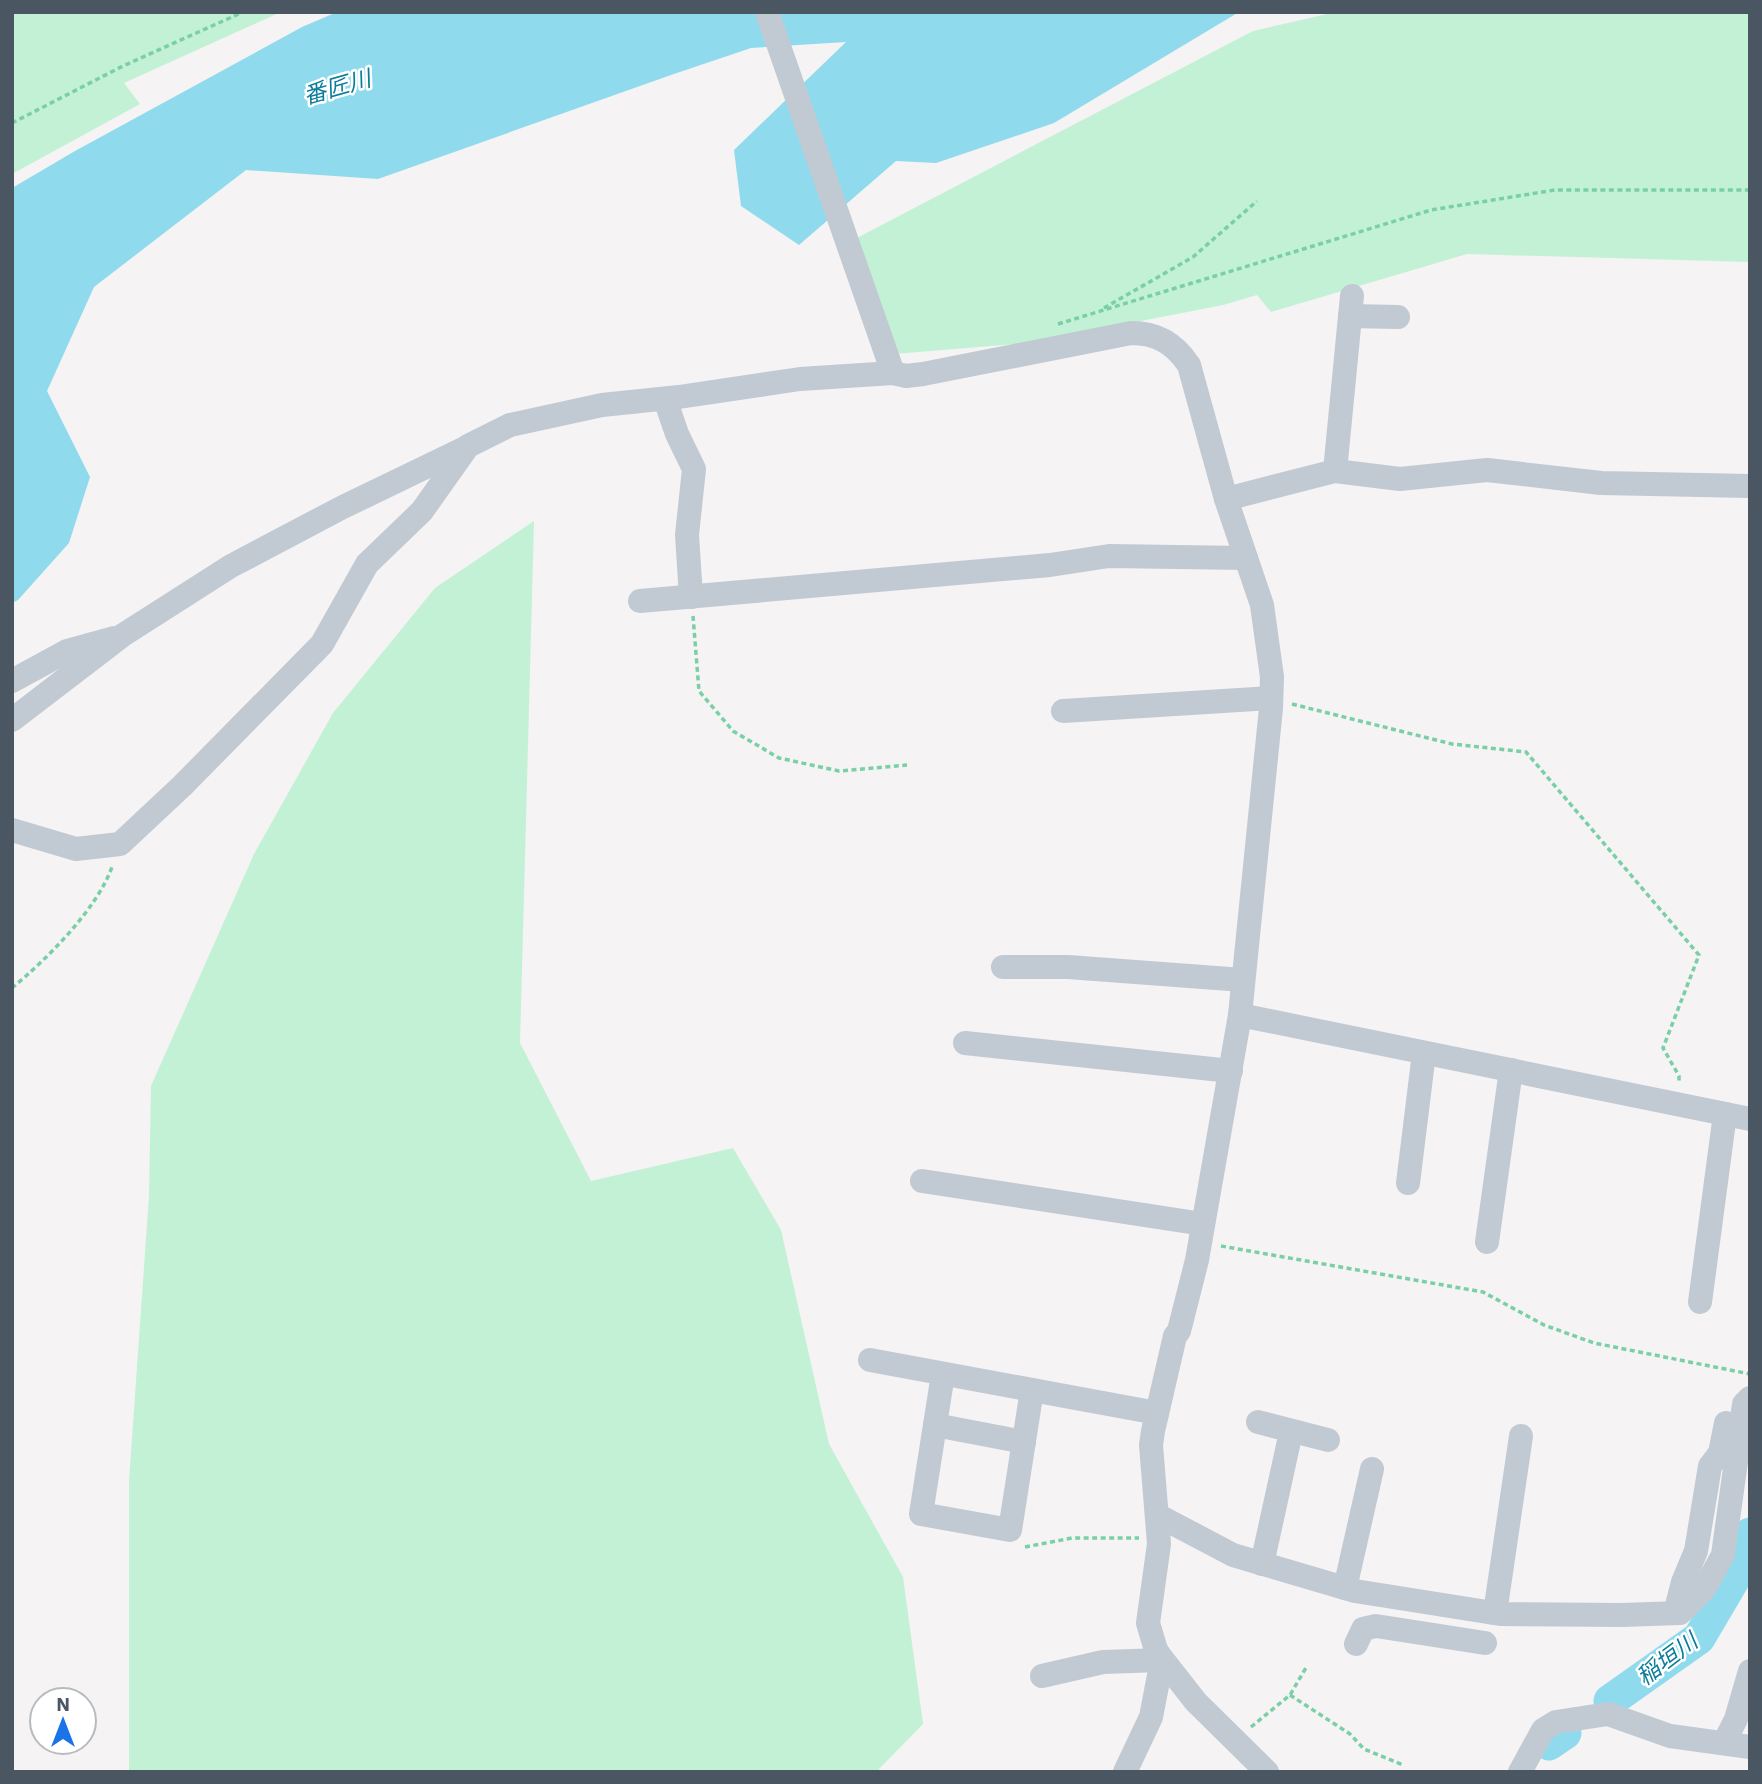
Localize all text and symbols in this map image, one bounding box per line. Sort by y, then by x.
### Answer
water label: 番匠川 [299,61,377,110]
water label: 稲垣川 [1630,1624,1705,1691]
north arrow [28,1686,98,1756]
text: N [56,1692,70,1716]

